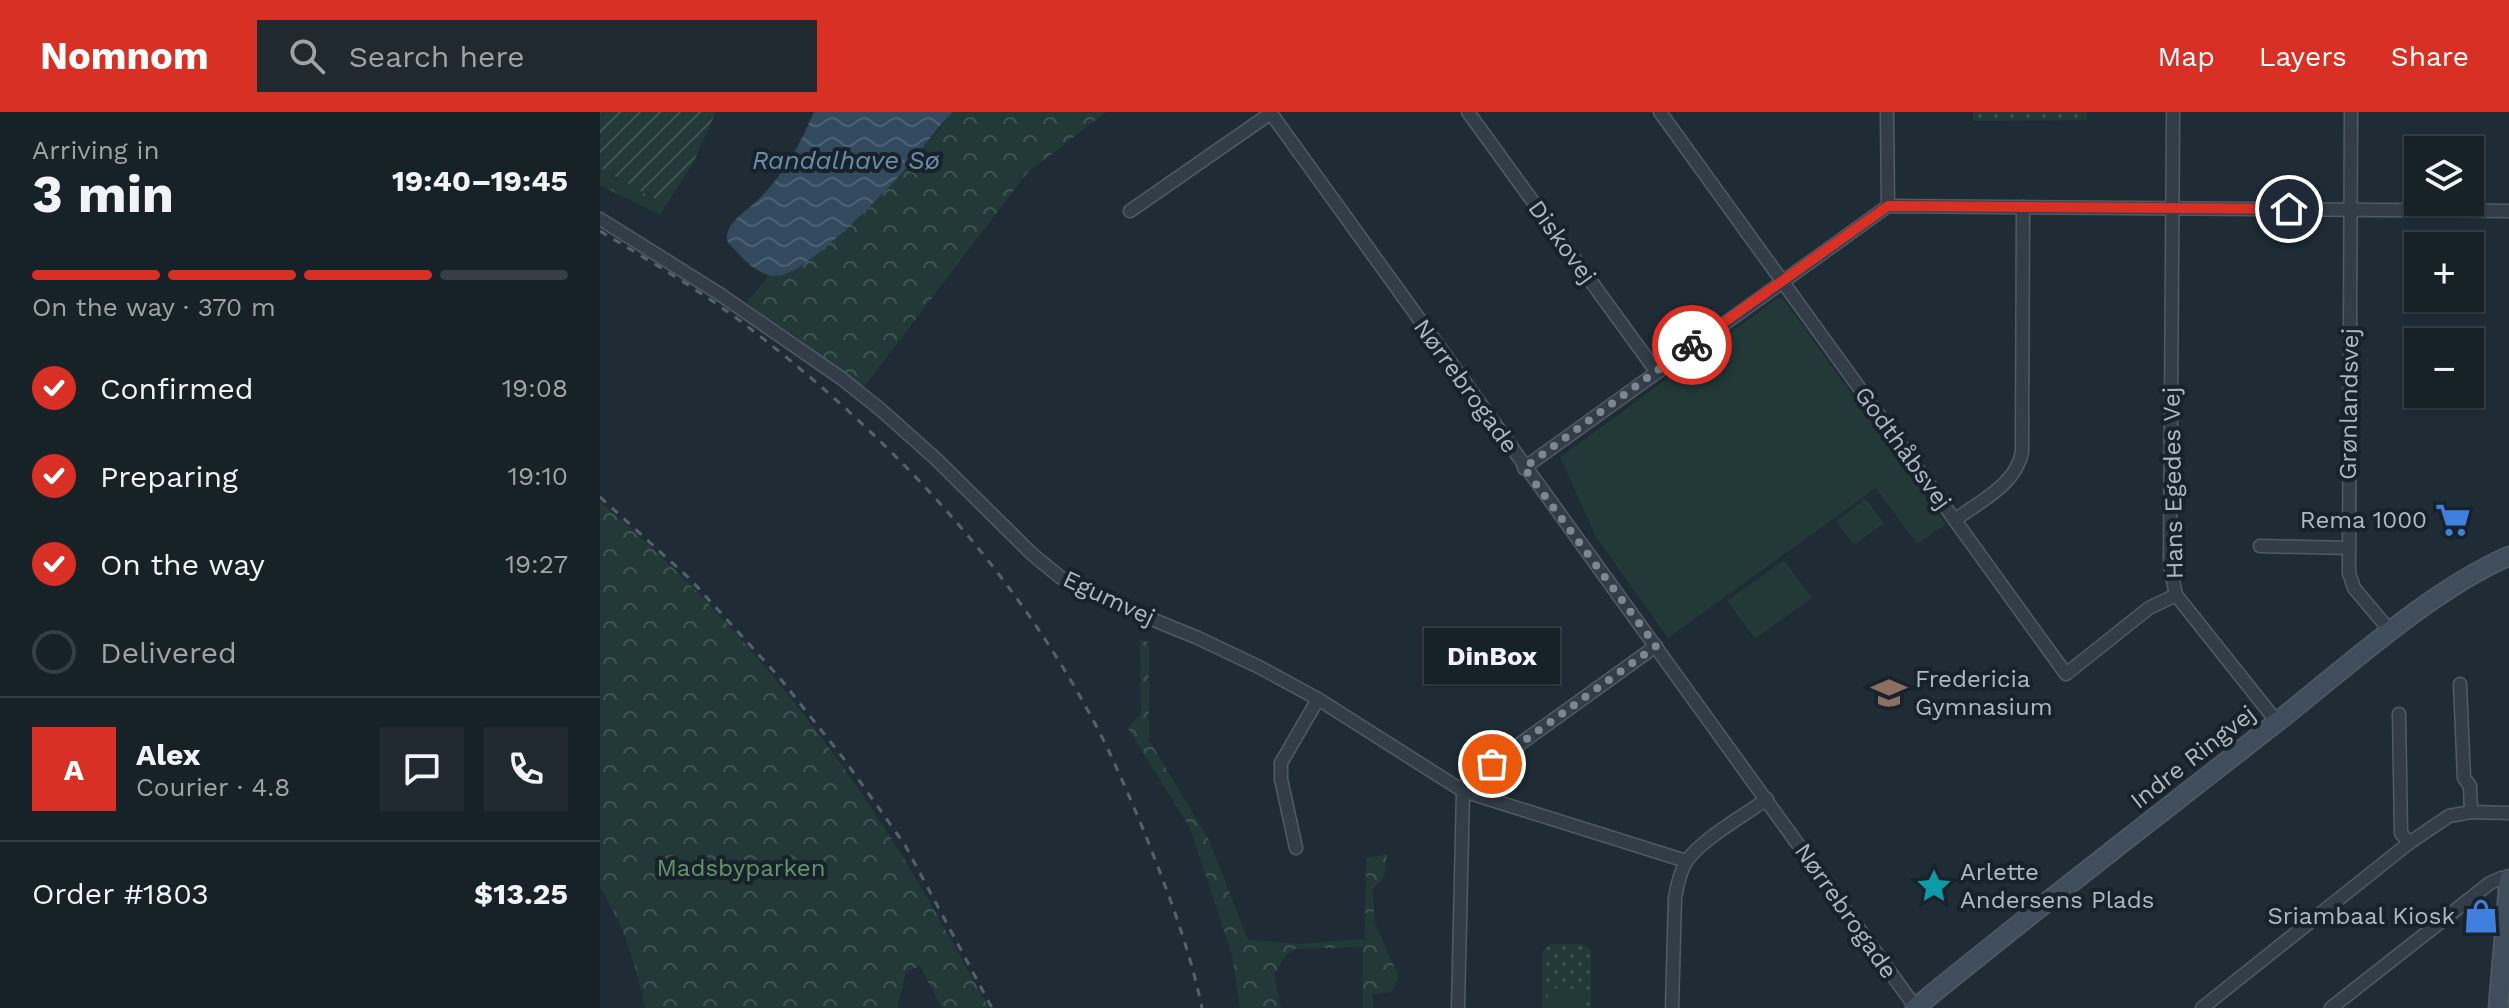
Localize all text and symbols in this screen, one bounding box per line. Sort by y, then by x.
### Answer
search box [257,20,817,92]
text: Nomnom [40,34,209,78]
icon: search [285,34,329,78]
text: Search here [349,39,524,74]
text: Map [2158,40,2215,73]
text: Layers [2259,40,2347,73]
text: Share [2391,40,2469,73]
text: Arriving in [32,135,160,165]
map controls [2404,136,2484,408]
button: layers [2404,136,2484,216]
water label: Randalhave Sø [752,145,941,175]
text: 19:40–19:45 [392,163,568,198]
text: 3 min [32,164,174,225]
pin [2255,175,2323,243]
icon: home [2267,187,2311,231]
street label: Diskovej [1522,195,1602,289]
button: + [2404,232,2484,312]
text: On the way · 370 m [32,292,276,322]
courier [1652,305,1732,385]
street label: Nørrebrogade [1408,313,1524,459]
icon: bike [1670,323,1714,367]
street label: Grønlandsvej [2334,328,2364,480]
button: − [2404,328,2484,408]
icon: check [32,366,76,410]
text: Confirmed [100,371,254,406]
text: 19:08 [502,373,568,403]
street label: Godthåbsvej [1849,381,1957,515]
street label: Hans Egedes Vej [2157,387,2189,579]
icon: check [32,454,76,498]
text: Preparing [100,459,238,494]
text: 19:10 [508,461,568,491]
supermarket icon: Rema 1000 [2434,501,2472,539]
place label: Rema 1000 [2300,506,2427,534]
icon: check [32,542,76,586]
text: On the way [100,547,265,582]
text: 19:27 [505,549,568,579]
street label: Egumvej [1059,565,1159,631]
callout: DinBox [1424,628,1560,684]
text: Delivered [100,635,237,670]
text: DinBox [1447,641,1537,671]
place label: Fredericia Gymnasium [1915,665,2053,721]
school or university icon: Fredericia Gymnasium [1870,674,1908,712]
street label: Indre Ringvej [2125,700,2261,814]
button: chat [380,727,464,811]
button: phone [484,727,568,811]
pin [1458,730,1526,798]
text: Alex [136,737,200,772]
icon: bag [1470,742,1514,786]
text: A [64,752,84,787]
text: Courier · 4.8 [136,772,290,802]
street label: Nørrebrogade [1789,838,1903,984]
park label: Madsbyparken [656,854,826,882]
place label: Arlette Andersens Plads [1960,858,2154,914]
place icon: Arlette Andersens Plads [1915,867,1953,905]
text: Order #1803 [32,876,209,911]
text: $13.25 [474,876,568,911]
shop icon: Sriambaal Kiosk [2462,897,2500,935]
place label: Sriambaal Kiosk [2267,902,2455,930]

